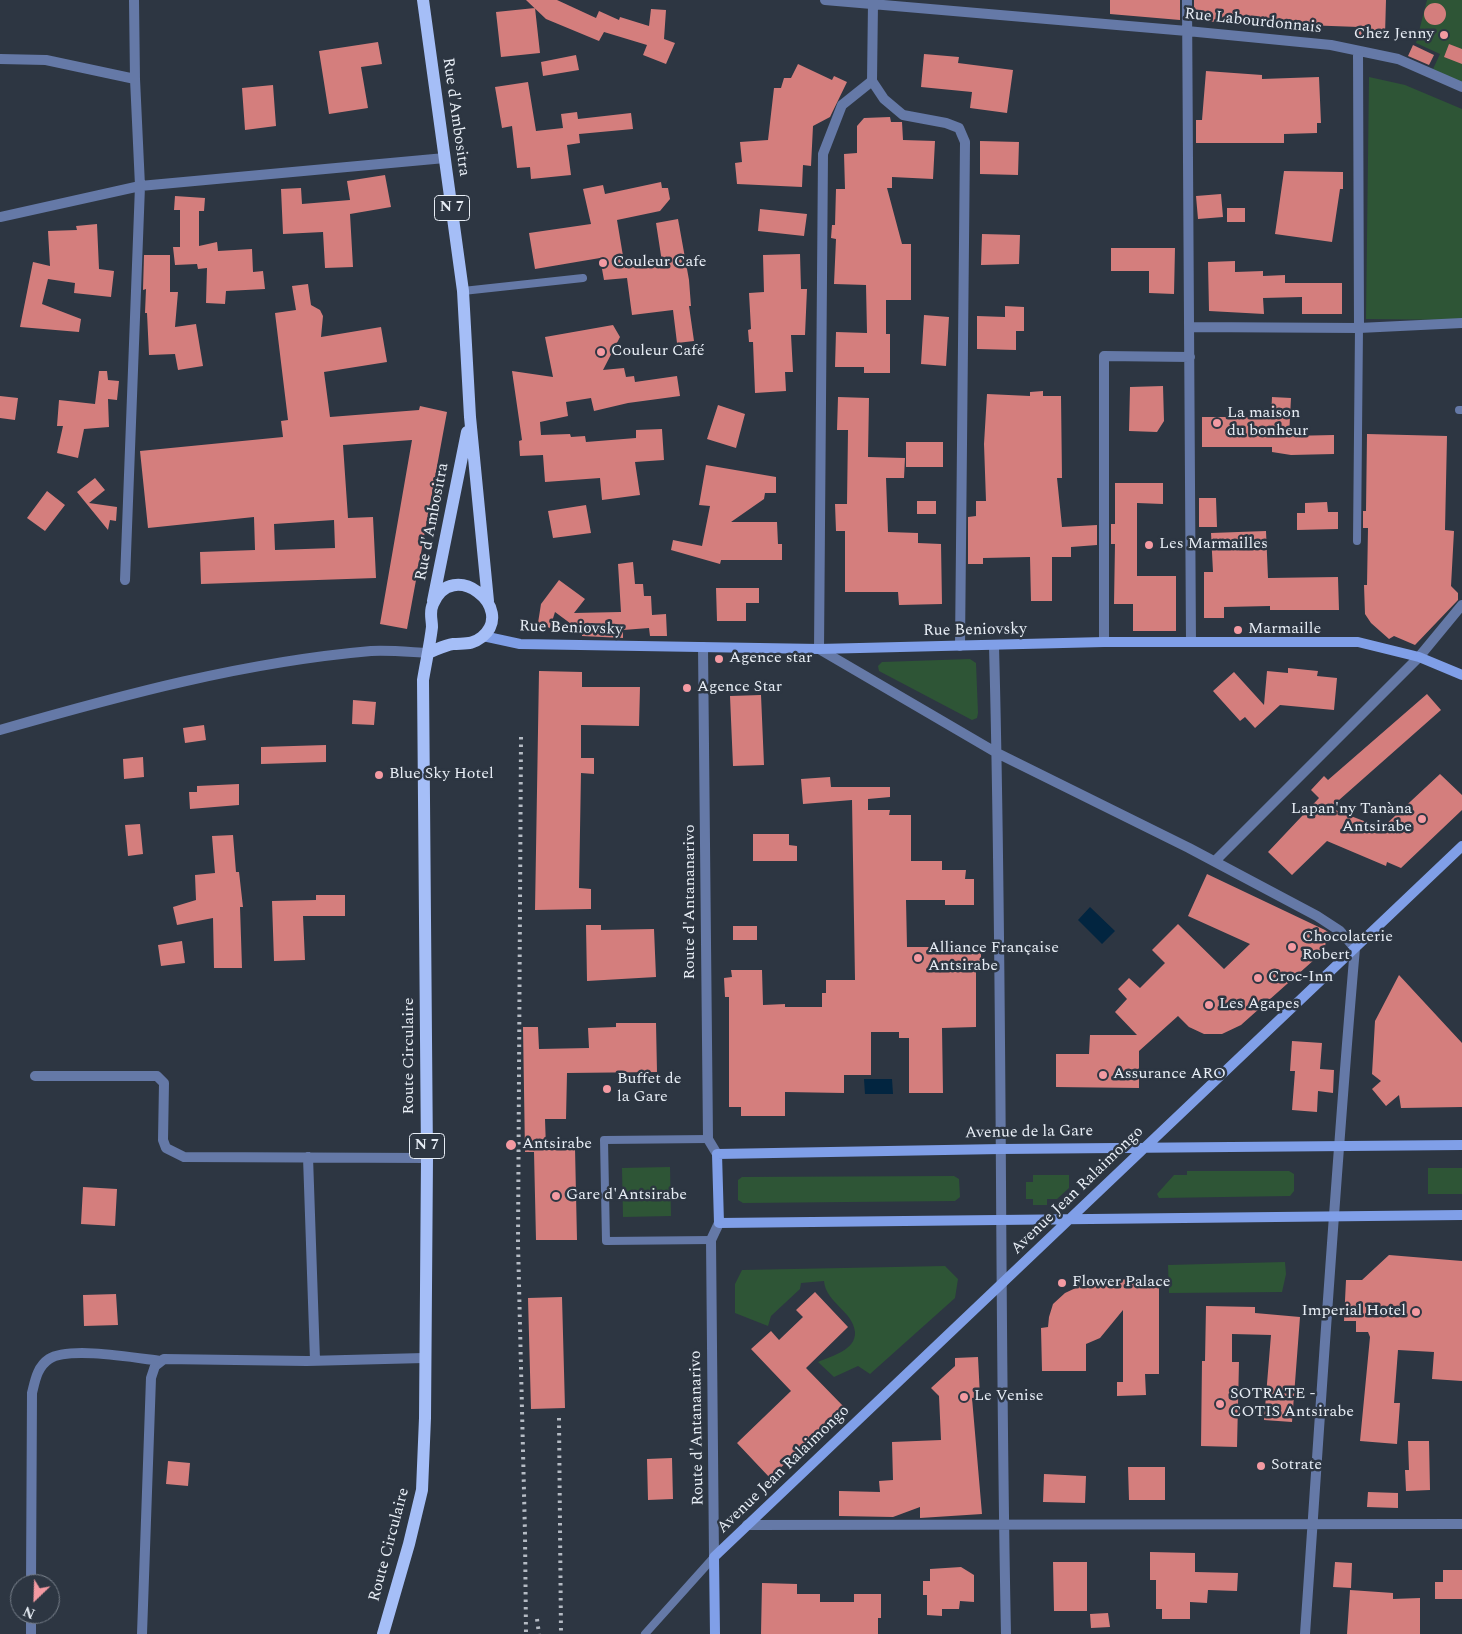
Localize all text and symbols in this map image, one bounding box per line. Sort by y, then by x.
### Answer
street label: Rue Labourdonnais [1183,5,1323,39]
place label: Chez Jenny [1354,25,1434,45]
marker: Chez Jenny [1438,29,1450,41]
street label: Rue d'Ambositra [437,56,473,178]
road number: N 7 [434,196,470,220]
place label: Couleur Cafe [613,253,707,273]
marker: Couleur Cafe [597,257,609,269]
place label: Couleur Café [611,342,705,362]
marker: Couleur Café [595,346,607,358]
place label: La maison du bonheur [1227,404,1308,442]
marker: La maison du bonheur [1211,417,1223,429]
street label: Rue d'Ambositra [412,461,454,583]
place label: Les Marmailles [1159,535,1268,555]
marker: Les Marmailles [1143,539,1155,551]
street label: Rue Beniovsky [519,618,623,640]
street label: Rue Beniovsky [923,620,1027,642]
place label: Marmaille [1248,620,1321,640]
marker: Marmaille [1232,624,1244,636]
place label: Agence star [729,649,812,669]
marker: Agence star [713,653,725,665]
place label: Agence Star [697,678,782,698]
marker: Agence Star [681,682,693,694]
place label: Blue Sky Hotel [389,765,494,785]
marker: Blue Sky Hotel [373,769,385,781]
place label: Lapan'ny Tanàna Antsirabe [1291,800,1412,838]
marker: Lapan'ny Tanàna Antsirabe [1416,813,1428,825]
street label: Route d'Antananarivo [681,824,701,980]
place label: Chocolaterie Robert [1302,928,1393,966]
place label: Alliance Française Antsirabe [928,939,1059,977]
marker: Chocolaterie Robert [1286,941,1298,953]
marker: Alliance Française Antsirabe [912,952,924,964]
place label: Croc-Inn [1268,968,1333,988]
marker: Croc-Inn [1252,972,1264,984]
place label: Les Agapes [1219,995,1300,1015]
street label: Route Circulaire [400,998,420,1114]
marker: Les Agapes [1203,999,1215,1011]
place label: Assurance ARO [1113,1065,1226,1085]
marker: Assurance ARO [1097,1069,1109,1081]
place label: Buffet de la Gare [617,1070,682,1108]
marker: Buffet de la Gare [601,1083,613,1095]
street label: Avenue de la Gare [965,1122,1093,1144]
street label: Avenue Jean Ralaimongo [1008,1123,1148,1259]
road number: N 7 [410,1134,444,1158]
place label: Antsirabe [522,1135,592,1155]
marker: Antsirabe [504,1138,518,1152]
place label: Gare d'Antsirabe [566,1186,687,1206]
marker: Gare d'Antsirabe [550,1190,562,1202]
place label: Flower Palace [1072,1273,1171,1293]
marker: Flower Palace [1056,1277,1068,1289]
place label: Imperial Hotel [1302,1302,1406,1322]
marker: Imperial Hotel [1410,1306,1422,1318]
street label: Route d'Antananarivo [687,1350,709,1506]
place label: SOTRATE - COTIS Antsirabe [1230,1385,1354,1423]
place label: Le Venise [974,1387,1044,1407]
marker: Le Venise [958,1391,970,1403]
marker: SOTRATE - COTIS Antsirabe [1214,1398,1226,1410]
street label: Avenue Jean Ralaimongo [714,1402,854,1538]
place label: Sotrate [1271,1456,1322,1476]
marker: Sotrate [1255,1460,1267,1472]
street label: Route Circulaire [366,1486,414,1604]
north arrow [10,1574,60,1624]
text: N [20,1600,39,1624]

